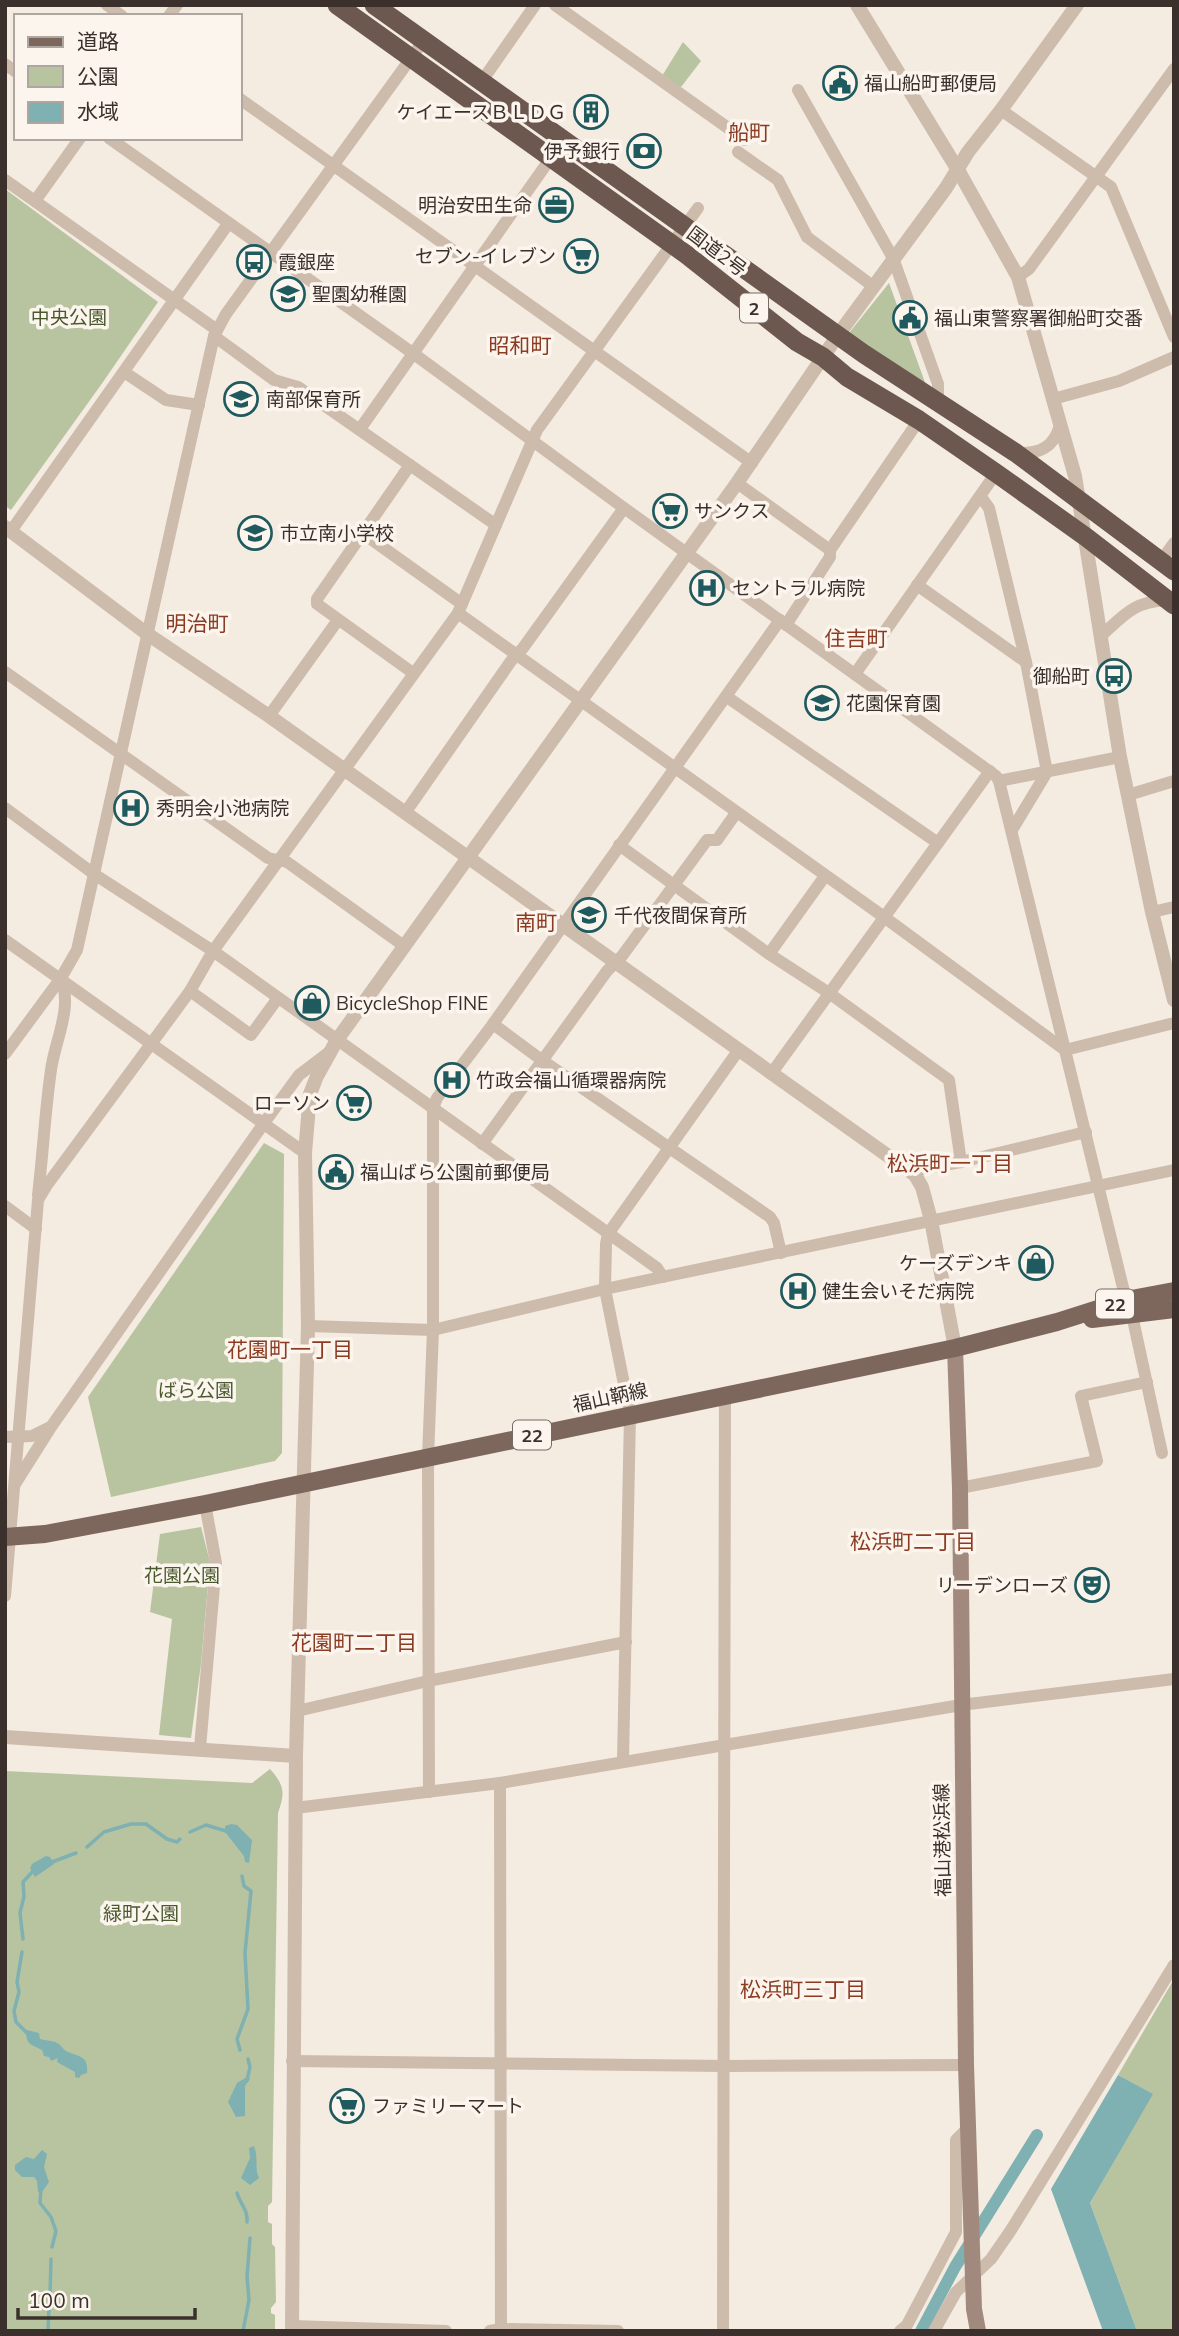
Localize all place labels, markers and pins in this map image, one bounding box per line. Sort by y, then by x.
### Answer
public building icon: 福山船町郵便局 [821,64,859,102]
place label: 福山船町郵便局 [864,71,997,95]
building icon: ケイエースＢＬＤＧ [572,93,610,131]
place label: ケイエースＢＬＤＧ [397,100,566,124]
bank icon: 伊予銀行 [625,132,663,170]
place label: 伊予銀行 [544,139,620,163]
office icon: 明治安田生命 [537,186,575,224]
place label: 明治安田生命 [418,193,532,217]
supermarket icon: セブン-イレブン [562,237,600,275]
bus stop icon: 霞銀座 [235,243,273,281]
place label: セブン-イレブン [415,244,556,268]
place label: 霞銀座 [278,250,335,274]
school or university icon: 聖園幼稚園 [269,275,307,313]
place label: 聖園幼稚園 [312,282,407,306]
public building icon: 福山東警察署御船町交番 [891,299,929,337]
place label: 福山東警察署御船町交番 [934,306,1143,330]
school or university icon: 南部保育所 [222,380,260,418]
place label: 南部保育所 [266,387,361,411]
supermarket icon: サンクス [651,492,689,530]
place label: サンクス [694,499,769,523]
school or university icon: 市立南小学校 [236,514,274,552]
place label: 市立南小学校 [280,521,394,545]
hospital icon: セントラル病院 [688,569,726,607]
place label: セントラル病院 [732,576,865,600]
bus stop icon: 御船町 [1095,657,1133,695]
place label: 御船町 [1033,664,1090,688]
school or university icon: 花園保育園 [803,684,841,722]
place label: 花園保育園 [846,691,941,715]
hospital icon: 秀明会小池病院 [112,789,150,827]
place label: 秀明会小池病院 [156,796,289,820]
school or university icon: 千代夜間保育所 [570,896,608,934]
place label: 千代夜間保育所 [614,903,747,927]
shop icon: BicycleShop FINE [293,984,331,1022]
place label: BicycleShop FINE [336,991,488,1015]
hospital icon: 竹政会福山循環器病院 [433,1061,471,1099]
place label: 竹政会福山循環器病院 [476,1068,666,1092]
supermarket icon: ローソン [335,1084,373,1122]
place label: ローソン [254,1091,330,1115]
public building icon: 福山ばら公園前郵便局 [317,1153,355,1191]
place label: 福山ばら公園前郵便局 [360,1160,550,1184]
shop icon: ケーズデンキ [1017,1244,1055,1282]
place label: ケーズデンキ [899,1251,1012,1275]
hospital icon: 健生会いそだ病院 [779,1272,817,1310]
place label: 健生会いそだ病院 [822,1279,974,1303]
theatre icon: リーデンローズ [1073,1566,1111,1604]
place label: リーデンローズ [936,1573,1068,1597]
supermarket icon: ファミリーマート [328,2087,366,2125]
place label: ファミリーマート [372,2094,524,2118]

